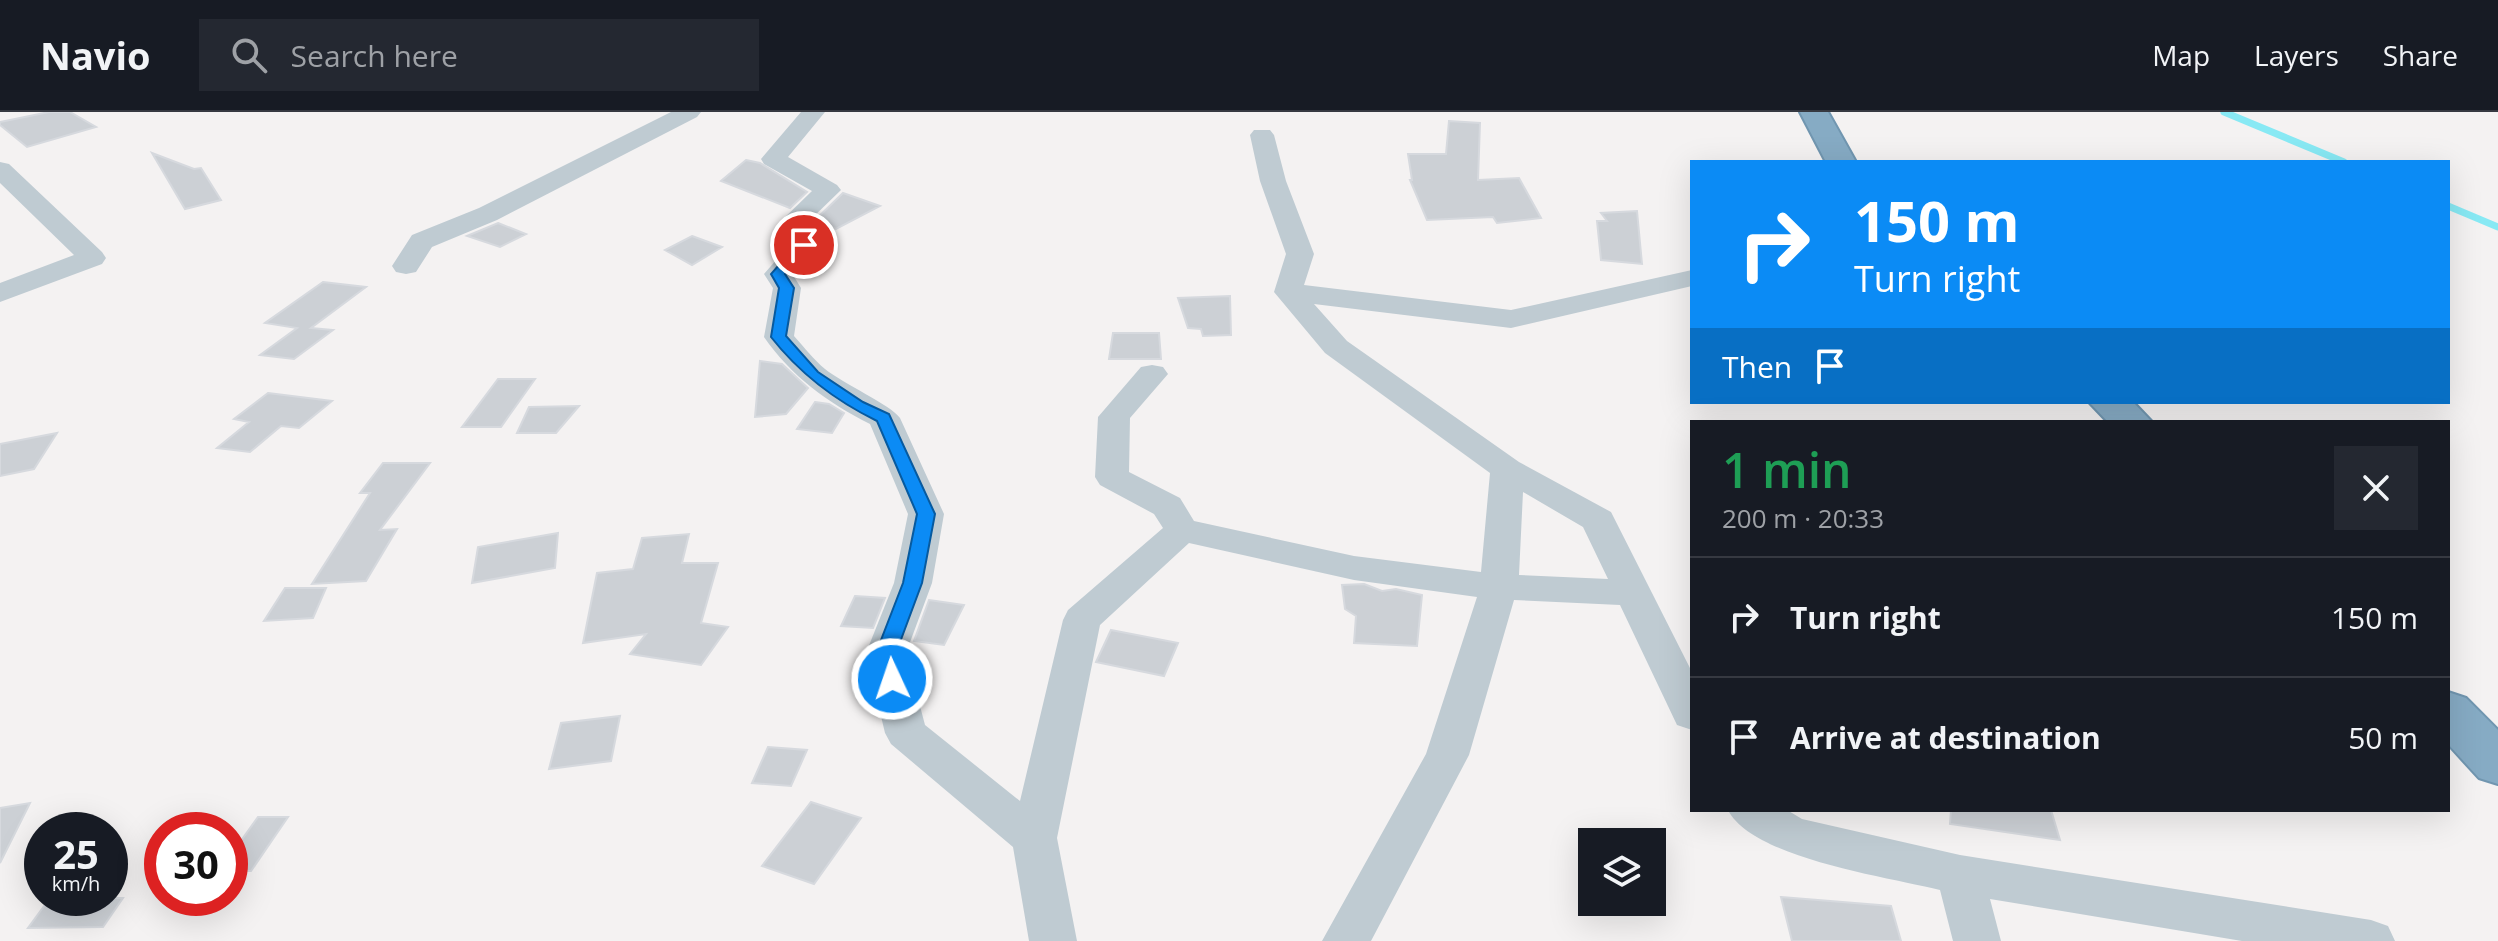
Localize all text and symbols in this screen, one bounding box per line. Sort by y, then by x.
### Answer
search box [199,19,759,91]
text: Navio [40,29,151,81]
icon: search [227,33,271,77]
text: Search here [291,35,458,76]
text: Map [2152,36,2210,74]
text: Layers [2254,36,2339,74]
text: Share [2383,36,2458,74]
text: 150 m [1854,182,2020,258]
icon: right [1722,192,1826,296]
pin [770,211,838,279]
icon: arrive [782,223,826,267]
text: Turn right [1854,254,2020,303]
icon: arrive [1808,344,1852,388]
text: Then [1722,346,1792,387]
text: 1 min [1722,437,1852,502]
button: close [2334,446,2418,530]
text: 200 m · 20:33 [1722,500,1884,536]
icon: right [1722,595,1766,639]
text: Turn right [1790,597,1941,638]
text: 150 m [2331,597,2418,638]
position arrow [850,637,934,721]
icon: arrive [1722,715,1766,759]
text: Arrive at destination [1790,717,2101,758]
text: 50 m [2348,717,2418,758]
speed limit sign: 30 [144,812,248,916]
text: 25 [53,826,99,881]
map controls [1578,828,1666,916]
button: layers [1578,828,1666,916]
text: km/h [52,870,100,897]

